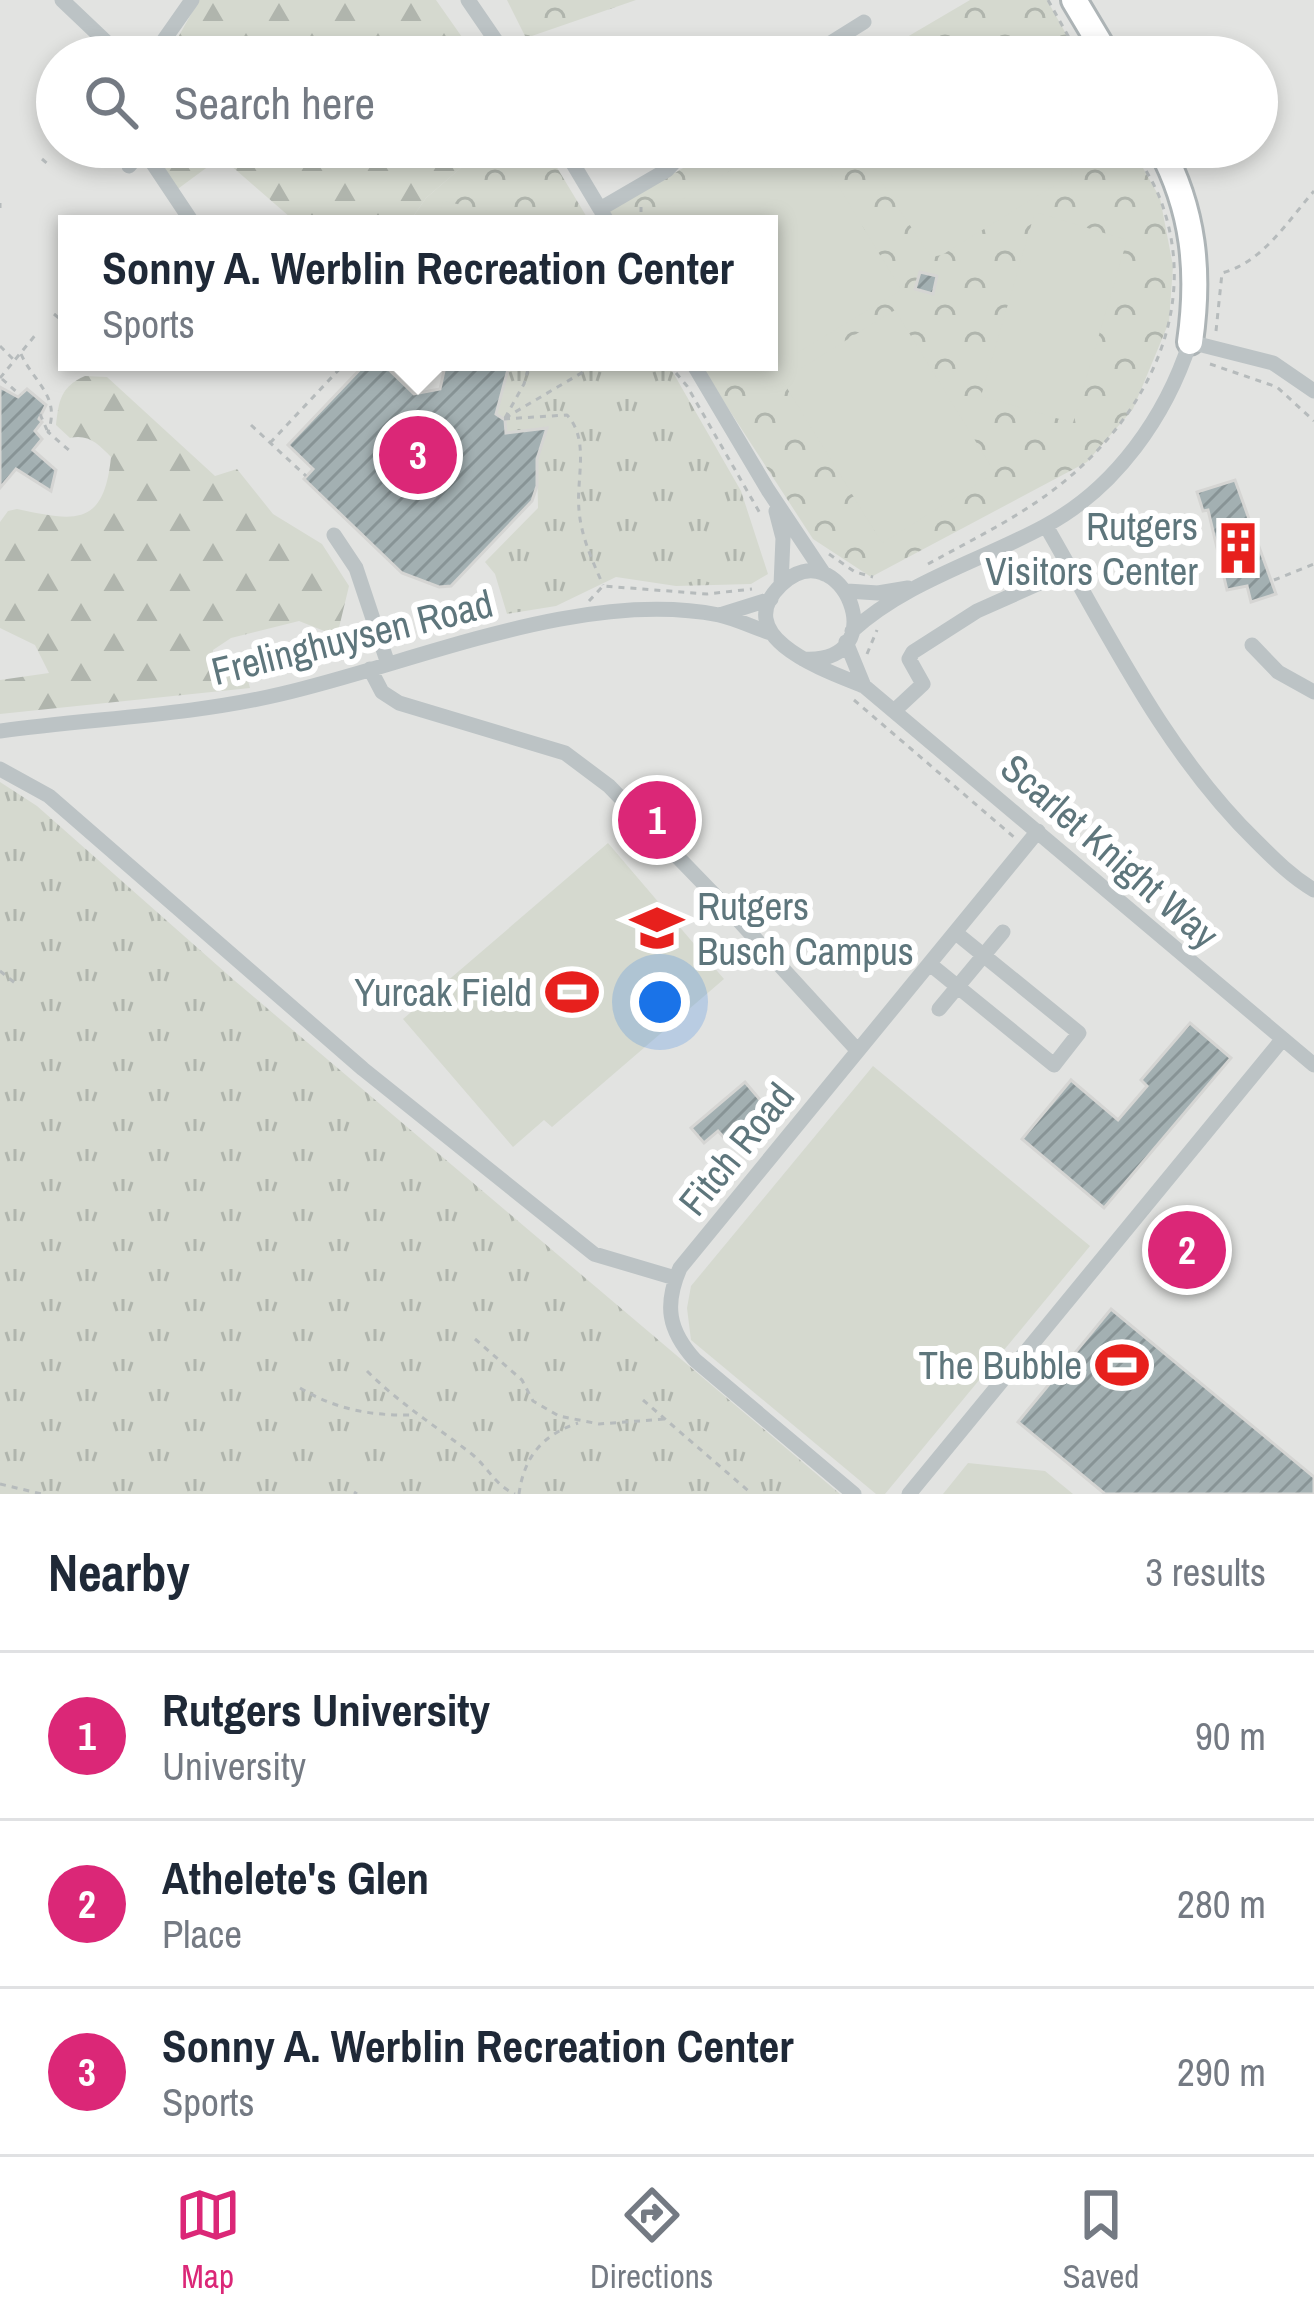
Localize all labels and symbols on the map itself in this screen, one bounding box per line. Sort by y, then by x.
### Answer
pin: 3 [379,410,457,500]
place label: Rutgers Visitors Center [985,500,1198,597]
building icon: Rutgers Visitors Center [1209,519,1267,577]
street label: Frelinghuysen Road [206,577,498,697]
street label: Scarlet Knight Way [990,742,1230,960]
pin: 1 [618,775,696,865]
place label: Rutgers Busch Campus [697,880,914,977]
school or university icon: Rutgers Busch Campus [628,899,686,957]
sports icon: Yurcak Field [543,963,601,1021]
place label: Yurcak Field [354,966,532,1018]
your location [630,972,690,1032]
street label: Fitch Road [667,1072,805,1226]
pin: 2 [1148,1205,1226,1295]
sports icon: The Bubble [1093,1336,1151,1394]
place label: The Bubble [918,1339,1082,1391]

